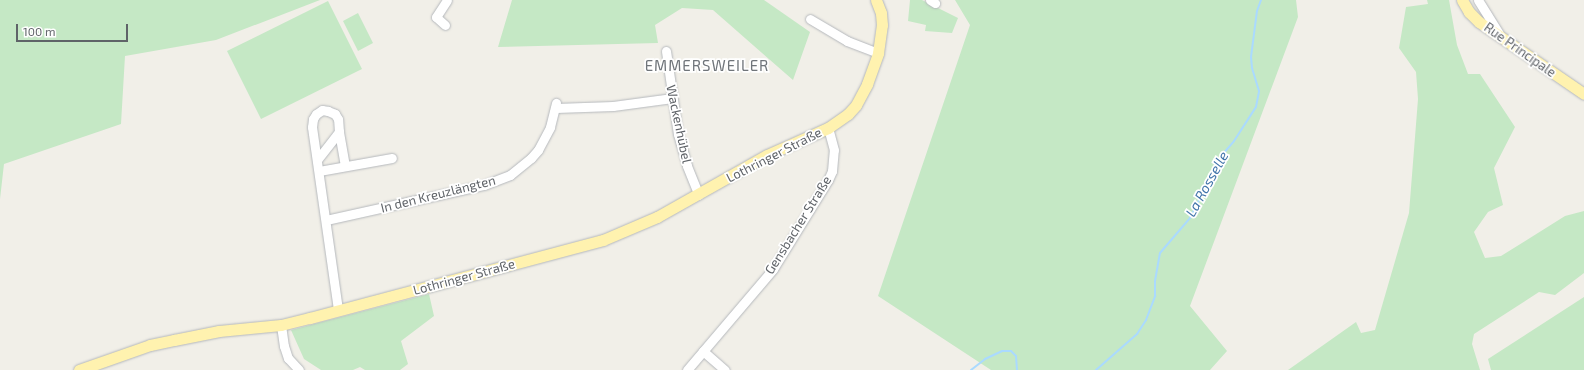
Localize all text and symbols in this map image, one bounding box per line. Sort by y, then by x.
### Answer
scale bar [18,16,130,42]
street label: Rue Principale [1481,19,1559,81]
text: 100 m [23,24,55,38]
district label: EMMERSWEILER [645,57,769,75]
street label: Wackenhübel [663,83,695,165]
street label: Lothringer Straße [724,124,824,186]
water label: La Rosselle [1182,148,1232,220]
street label: In den Kreuzlängten [379,172,497,216]
street label: Gensbacher Straße [761,173,835,277]
street label: Lothringer Straße [411,256,517,298]

